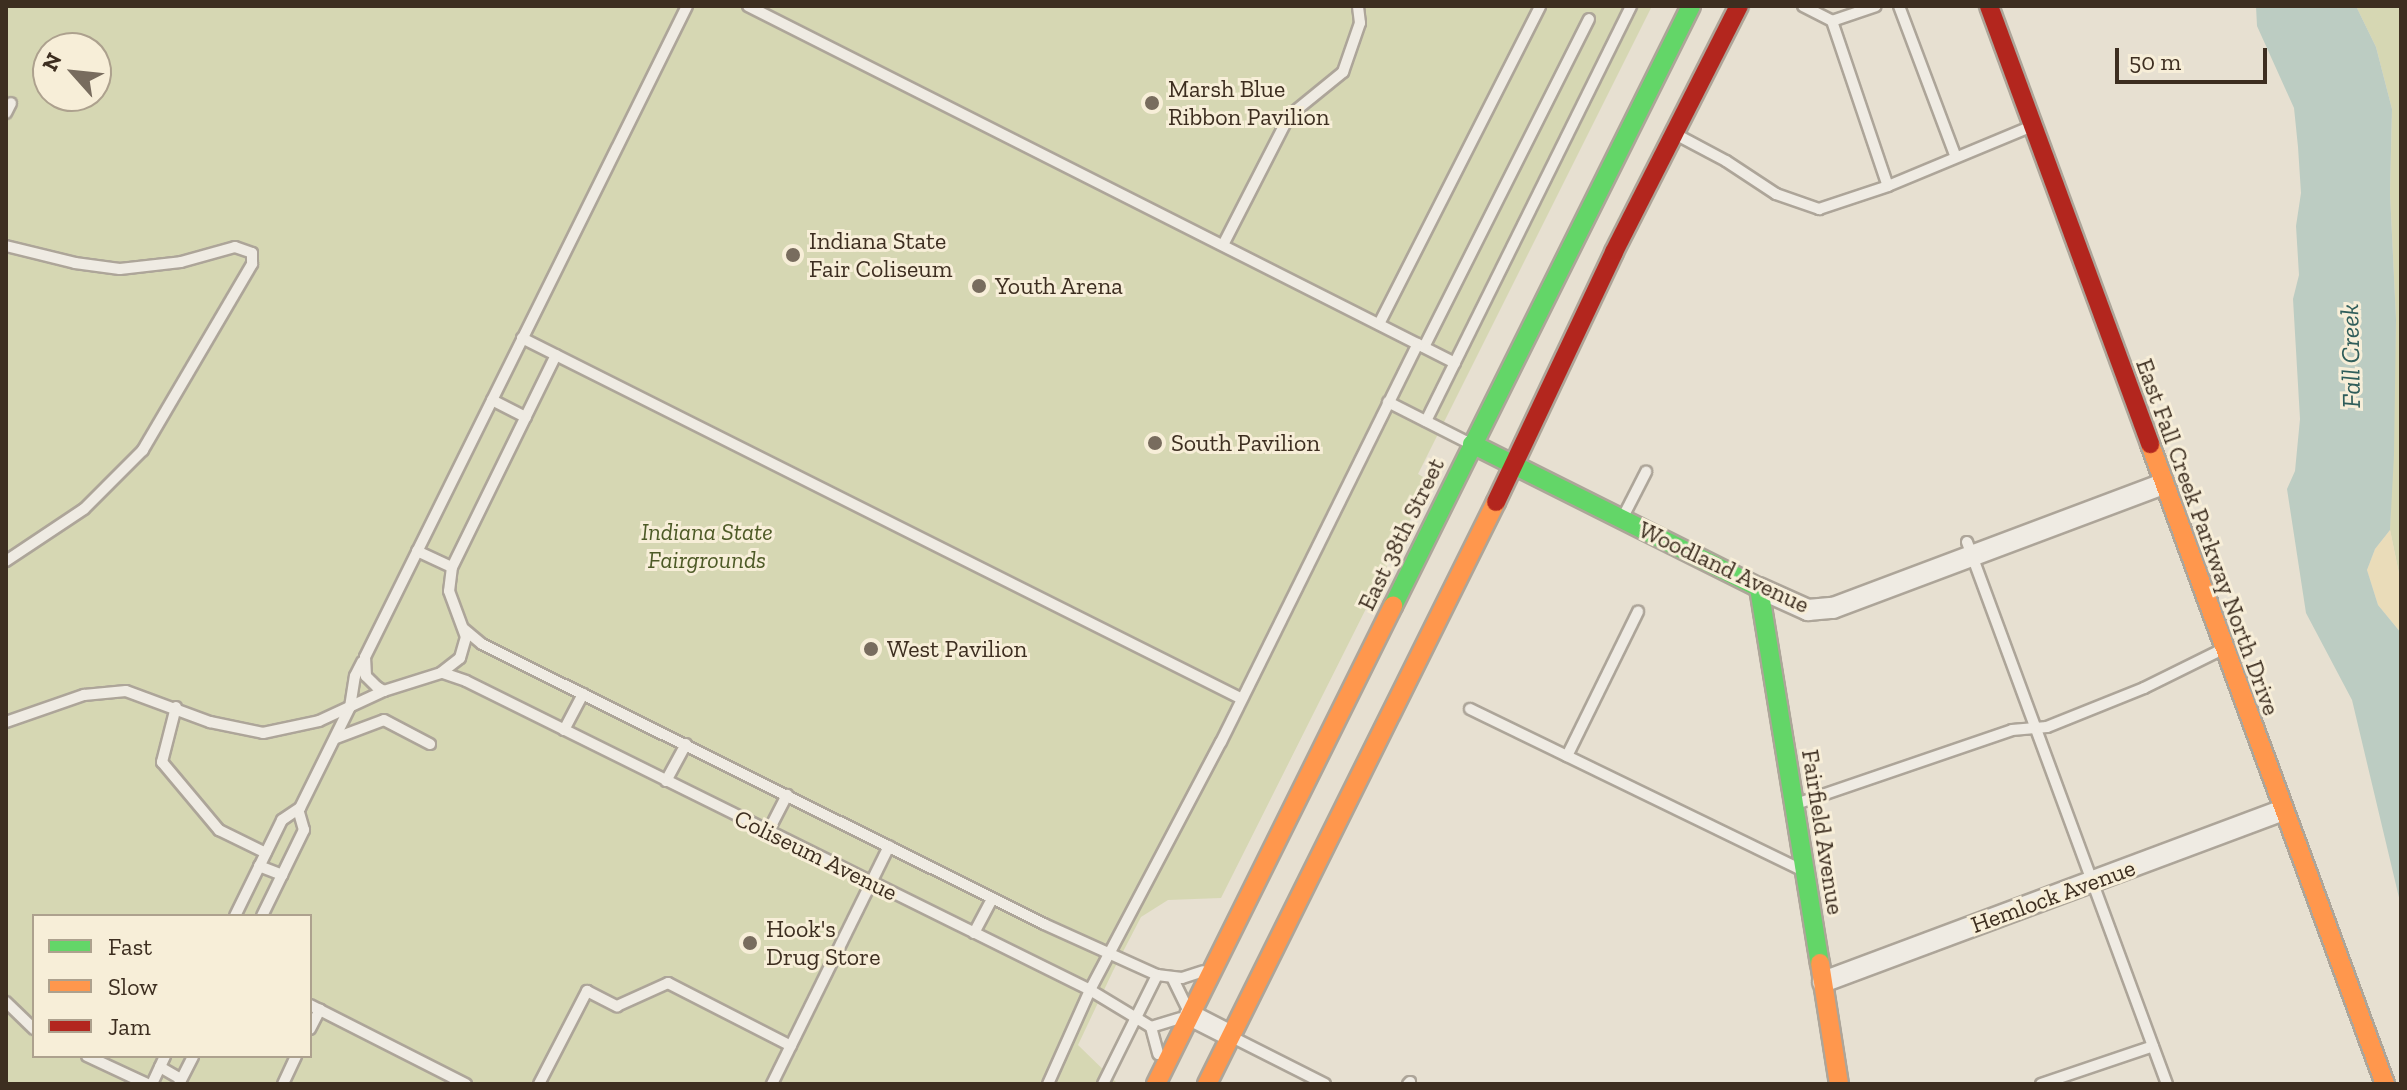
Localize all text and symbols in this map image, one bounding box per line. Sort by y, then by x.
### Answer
north arrow [32,32,112,112]
scale bar [2119,32,2271,82]
text: 50 m [2129,47,2181,76]
text: N [36,48,68,75]
place label: Marsh Blue Ribbon Pavilion [1168,75,1329,131]
marker: Marsh Blue Ribbon Pavilion [1143,94,1161,112]
place label: Indiana State Fair Coliseum [809,227,953,283]
marker: Indiana State Fair Coliseum [784,246,802,264]
place label: Youth Arena [995,272,1124,300]
marker: Youth Arena [970,277,988,295]
water label: Fall Creek [2334,304,2368,408]
street label: East Fall Creek Parkway North Drive [2130,354,2286,720]
place label: South Pavilion [1171,429,1320,457]
marker: South Pavilion [1146,434,1164,452]
street label: East 38th Street [1352,453,1450,615]
street label: Woodland Avenue [1634,515,1814,619]
park label: Indiana State Fairgrounds [641,518,773,574]
place label: West Pavilion [887,635,1027,663]
marker: West Pavilion [862,640,880,658]
street label: Fairfield Avenue [1796,747,1850,917]
street label: Coliseum Avenue [730,803,902,907]
street label: Hemlock Avenue [1967,853,2139,939]
legend [32,914,312,1058]
place label: Hook's Drug Store [766,915,880,971]
text: Fast [108,932,152,961]
marker: Hook's Drug Store [741,934,759,952]
text: Slow [108,972,158,1001]
text: Jam [108,1012,151,1041]

